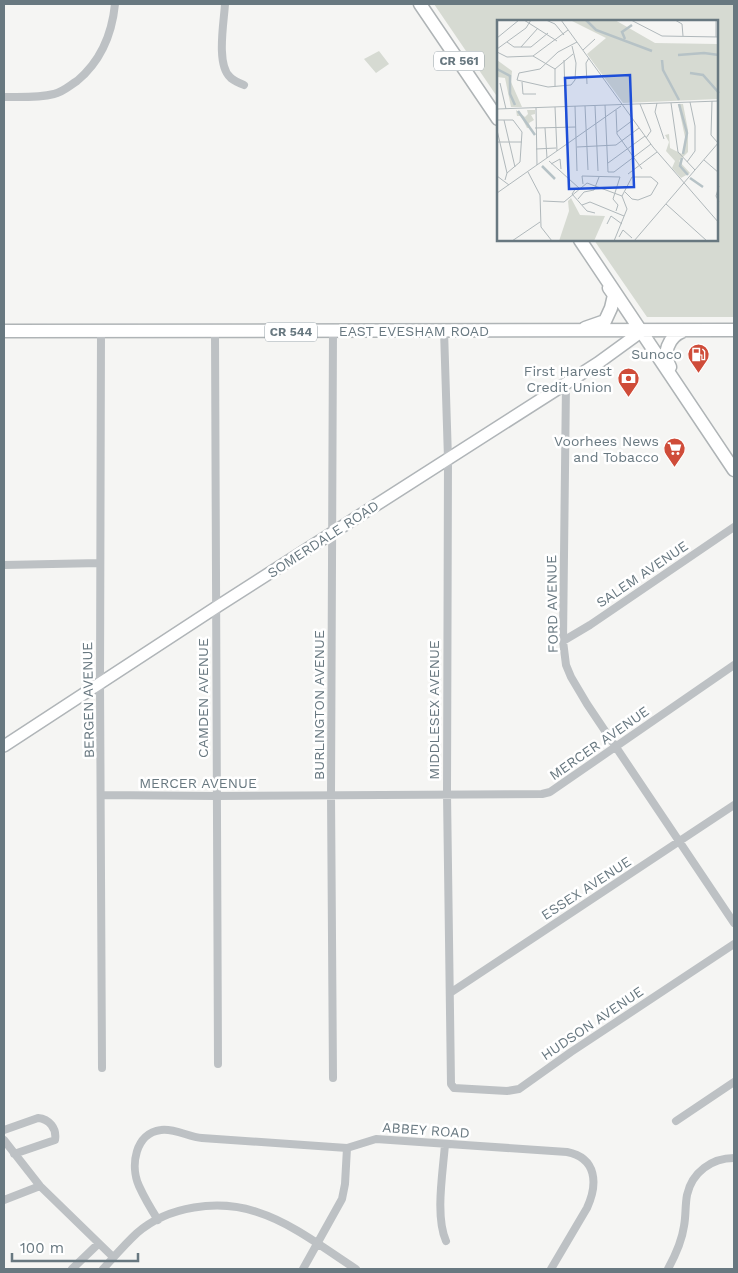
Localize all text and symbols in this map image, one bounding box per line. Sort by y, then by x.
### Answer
inset map [497,20,718,241]
road number: CR 561 [434,51,484,70]
road number: CR 544 [265,322,317,342]
street label: EAST EVESHAM ROAD [339,323,489,339]
fuel station icon: Sunoco [686,342,710,373]
place label: Sunoco [631,346,682,362]
place label: First Harvest Credit Union [524,363,612,395]
bank icon: First Harvest Credit Union [616,367,640,398]
place label: Voorhees News and Tobacco [554,433,659,465]
supermarket icon: Voorhees News and Tobacco [663,437,687,468]
street label: SOMERDALE ROAD [264,497,382,581]
street label: SALEM AVENUE [593,537,691,611]
street label: FORD AVENUE [543,555,561,653]
street label: BURLINGTON AVENUE [311,630,327,780]
street label: CAMDEN AVENUE [195,638,211,758]
street label: MIDDLESEX AVENUE [426,640,442,780]
street label: BERGEN AVENUE [79,642,97,758]
street label: MERCER AVENUE [546,703,652,783]
street label: MERCER AVENUE [139,775,257,791]
street label: ESSEX AVENUE [538,853,634,923]
street label: HUDSON AVENUE [538,983,646,1063]
street label: ABBEY ROAD [382,1119,470,1141]
scale bar [12,1230,139,1262]
text: 100 m [20,1239,64,1257]

